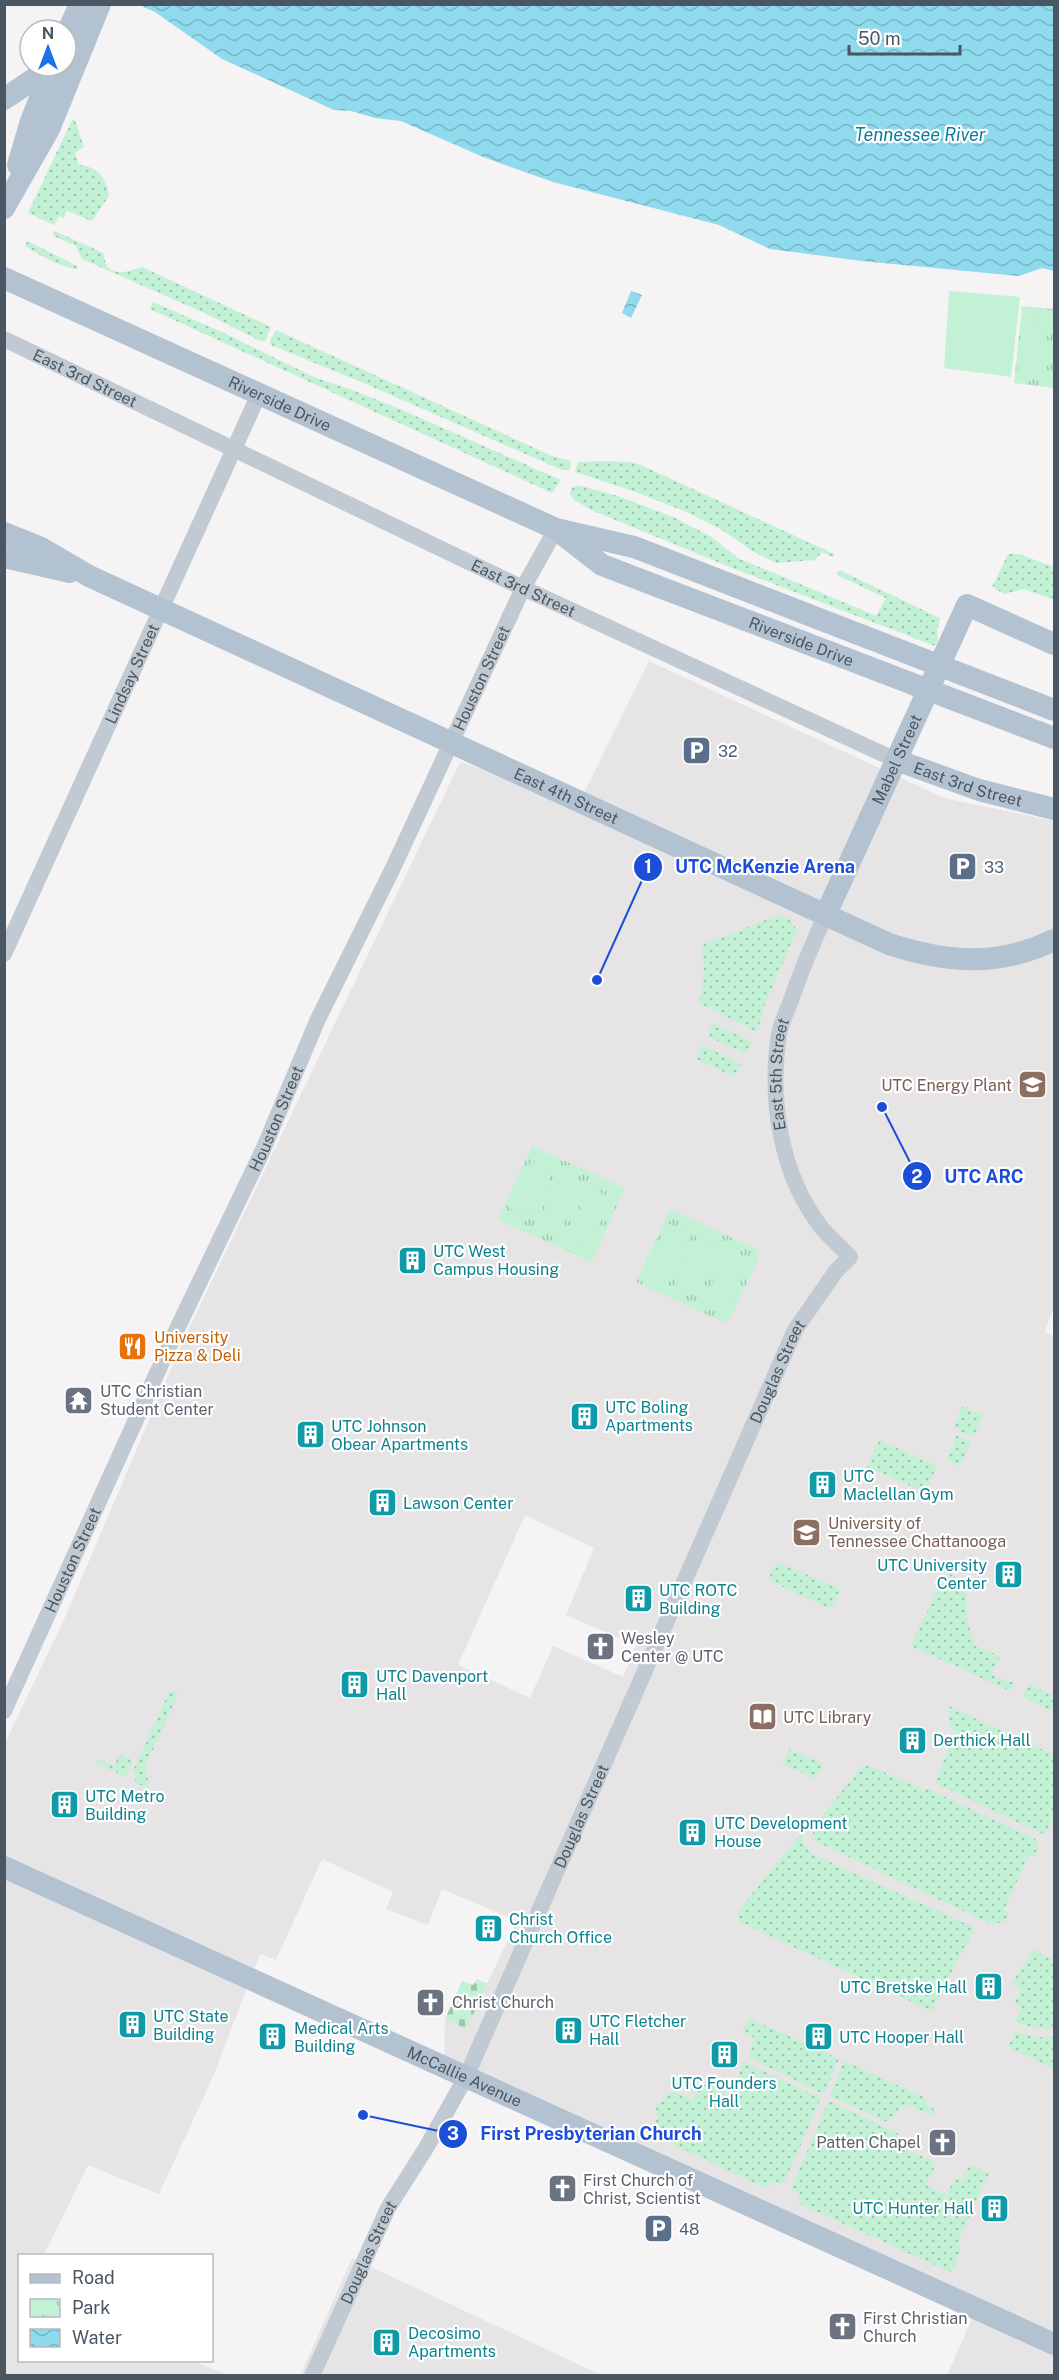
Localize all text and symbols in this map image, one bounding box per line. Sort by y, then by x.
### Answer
north arrow [18,18,78,78]
scale bar [849,18,960,56]
text: N [42,24,54,43]
text: 50 m [858,28,901,49]
water label: Tennessee River [855,124,986,145]
street label: East 3rd Street [30,345,140,411]
street label: Riverside Drive [225,372,334,435]
street label: East 3rd Street [468,556,578,621]
street label: Riverside Drive [746,613,856,670]
street label: Lindsay Street [101,621,163,727]
street label: Houston Street [449,623,514,734]
street label: Mabel Street [868,711,926,808]
parking icon: 32 [681,735,713,767]
place label: 32 [718,742,738,761]
street label: East 3rd Street [911,758,1024,811]
street label: East 4th Street [511,764,621,828]
callout: UTC McKenzie Arena [633,849,867,885]
parking icon: 33 [947,851,979,883]
text: 1 [644,856,652,877]
text: UTC McKenzie Arena [675,856,855,877]
place label: 33 [984,858,1004,877]
street label: East 5th Street [767,1015,793,1132]
street label: Houston Street [245,1063,307,1175]
school or university icon: UTC Energy Plant [1017,1069,1049,1101]
place label: UTC Energy Plant [881,1076,1012,1095]
callout: UTC ARC [902,1158,1035,1194]
text: 2 [911,1166,923,1187]
text: UTC ARC [944,1166,1024,1187]
place label: UTC West Campus Housing [433,1242,559,1279]
building icon: UTC West Campus Housing [396,1244,428,1276]
street label: Douglas Street [746,1316,809,1426]
place label: University Pizza & Deli [154,1328,241,1365]
restaurant icon: University Pizza & Deli [117,1330,149,1362]
place label: UTC Christian Student Center [100,1382,214,1419]
temple icon: UTC Christian Student Center [63,1384,95,1416]
place label: UTC Boling Apartments [605,1398,693,1435]
building icon: UTC Boling Apartments [568,1400,600,1432]
place label: UTC Johnson Obear Apartments [331,1417,468,1454]
building icon: UTC Johnson Obear Apartments [294,1419,326,1451]
place label: UTC Maclellan Gym [843,1467,954,1504]
building icon: UTC Maclellan Gym [806,1469,838,1501]
building icon: Lawson Center [366,1487,398,1519]
place label: Lawson Center [403,1494,513,1513]
street label: Houston Street [41,1504,105,1616]
place label: University of Tennessee Chattanooga [828,1514,1006,1551]
school or university icon: University of Tennessee Chattanooga [791,1516,823,1548]
place label: UTC University Center [877,1556,987,1593]
building icon: UTC University Center [992,1558,1024,1590]
place label: UTC ROTC Building [659,1581,737,1618]
building icon: UTC ROTC Building [622,1583,654,1615]
place label: Wesley Center @ UTC [621,1629,724,1666]
church icon: Wesley Center @ UTC [584,1631,616,1663]
place label: UTC Davenport Hall [376,1667,488,1704]
building icon: UTC Davenport Hall [339,1669,371,1701]
library icon: UTC Library [746,1701,778,1733]
place label: UTC Library [783,1708,872,1727]
building icon: Derthick Hall [896,1724,928,1756]
place label: Derthick Hall [933,1731,1031,1750]
street label: Douglas Street [550,1761,613,1871]
place label: UTC Metro Building [85,1787,165,1824]
building icon: UTC Metro Building [48,1789,80,1821]
place label: UTC Development House [714,1814,848,1851]
building icon: UTC Development House [677,1816,709,1848]
place label: Christ Church Office [509,1910,612,1947]
building icon: Christ Church Office [472,1912,504,1944]
building icon: UTC Bretske Hall [972,1971,1004,2003]
place label: UTC Bretske Hall [840,1978,967,1997]
church icon: Christ Church [415,1986,447,2018]
place label: Christ Church [452,1993,554,2012]
place label: UTC State Building [153,2007,229,2044]
building icon: UTC State Building [116,2009,148,2041]
place label: UTC Fletcher Hall [589,2012,686,2049]
building icon: UTC Fletcher Hall [552,2014,584,2046]
place label: Medical Arts Building [294,2019,389,2056]
building icon: Medical Arts Building [257,2021,289,2053]
building icon: UTC Hooper Hall [802,2021,834,2053]
place label: UTC Hooper Hall [839,2028,964,2047]
building icon: UTC Founders Hall [708,2039,740,2071]
street label: McCallie Avenue [404,2042,525,2111]
place label: UTC Founders Hall [671,2074,777,2111]
callout: First Presbyterian Church [438,2116,713,2152]
text: 3 [447,2123,459,2144]
text: First Presbyterian Church [480,2123,702,2144]
church icon: Patten Chapel [926,2126,958,2158]
place label: Patten Chapel [816,2133,921,2152]
place label: First Church of Christ, Scientist [583,2171,701,2208]
church icon: First Church of Christ, Scientist [546,2173,578,2205]
building icon: UTC Hunter Hall [979,2192,1011,2224]
street label: Douglas Street [337,2197,400,2307]
place label: UTC Hunter Hall [852,2199,974,2218]
parking icon: 48 [642,2213,674,2245]
place label: 48 [679,2220,699,2239]
legend [18,2254,213,2362]
text: Road [72,2267,115,2288]
text: Park [72,2297,110,2318]
place label: First Christian Church [863,2309,967,2346]
church icon: First Christian Church [826,2311,858,2343]
place label: Decosimo Apartments [408,2324,496,2361]
building icon: Decosimo Apartments [371,2326,403,2358]
text: Water [72,2327,122,2348]

